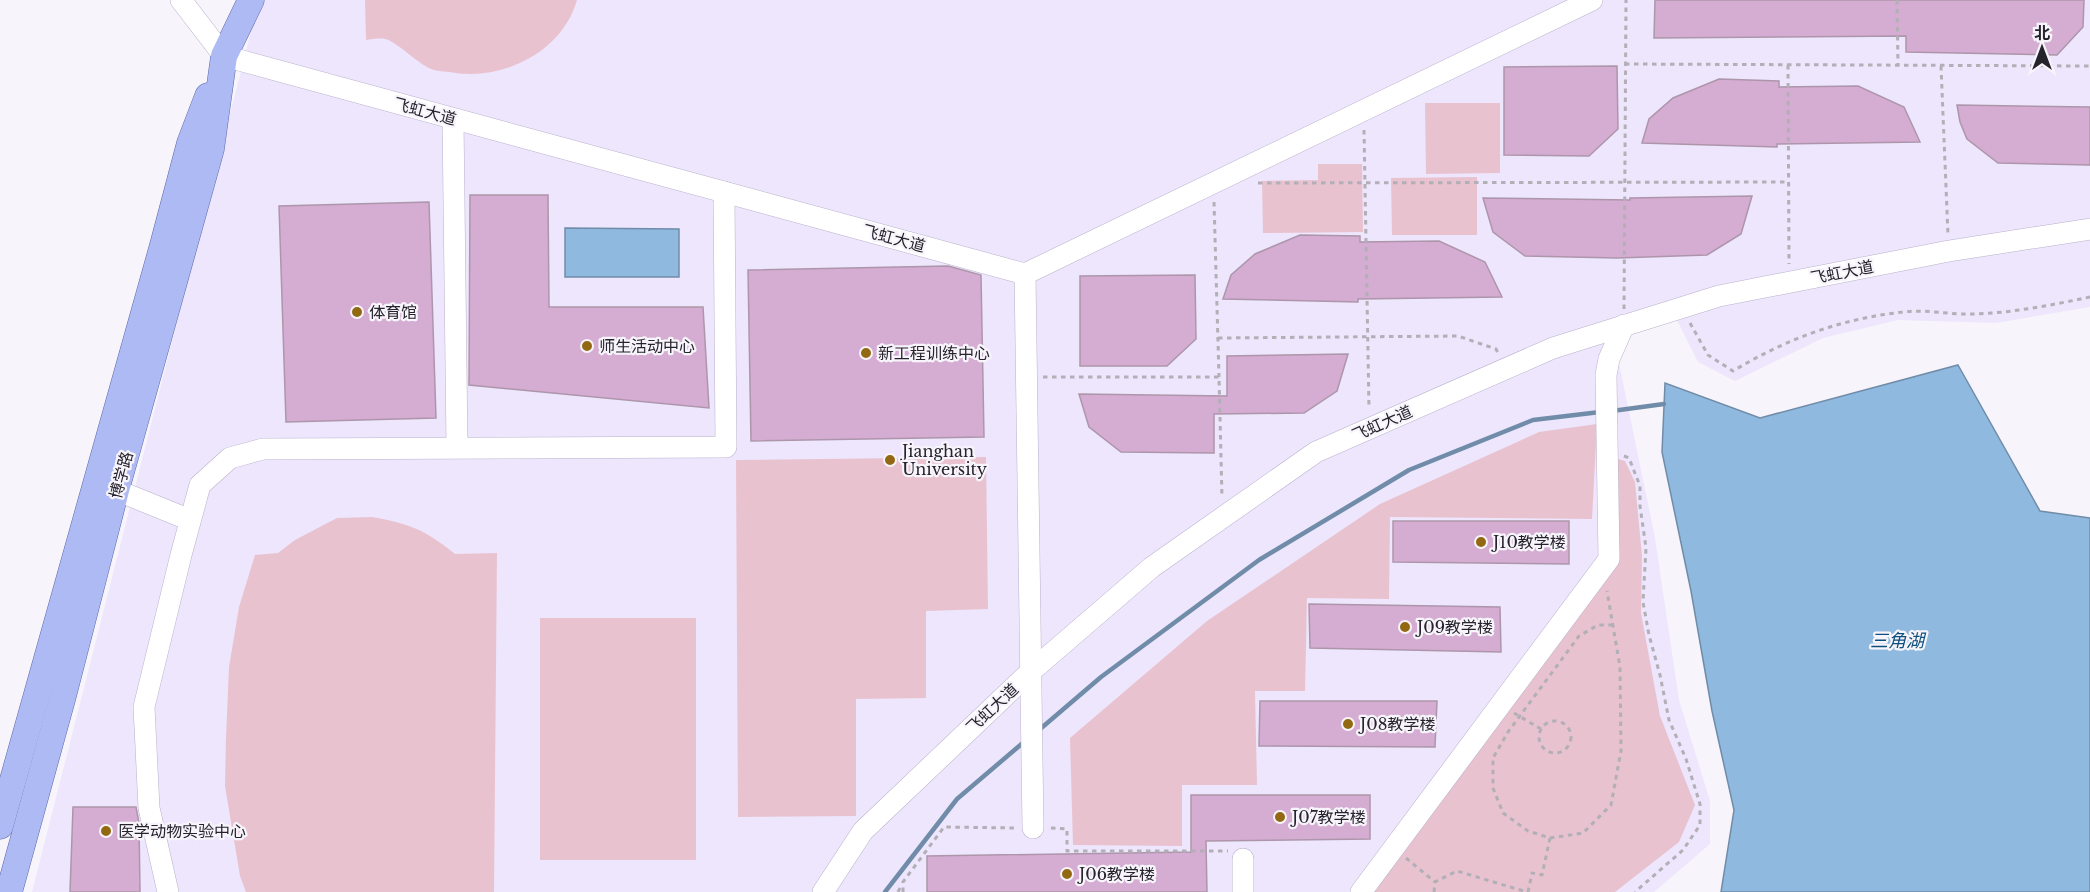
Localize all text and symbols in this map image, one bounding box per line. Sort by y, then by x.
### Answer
north arrow [2012,18,2072,78]
text: 北 [2034,23,2050,43]
street label: 飞虹大道 [391,93,459,129]
street label: 飞虹大道 [860,220,928,256]
street label: 飞虹大道 [1809,256,1875,288]
place label: 体育馆 [369,302,417,322]
marker: 体育馆 [350,305,364,319]
place label: 师生活动中心 [599,336,695,356]
marker: 师生活动中心 [580,339,594,353]
place label: 新工程训练中心 [878,343,990,363]
marker: 新工程训练中心 [859,346,873,360]
street label: 飞虹大道 [1349,401,1415,445]
place label: Jianghan University [900,441,988,479]
street label: 博学路 [105,449,137,501]
marker: Jianghan University [883,453,897,467]
place label: J10教学楼 [1491,532,1566,552]
marker: J10教学楼 [1474,535,1488,549]
place label: J09教学楼 [1415,617,1493,637]
marker: J09教学楼 [1398,620,1412,634]
water label: 三角湖 [1870,630,1927,652]
street label: 飞虹大道 [962,679,1022,737]
place label: J08教学楼 [1358,714,1435,734]
marker: J08教学楼 [1341,717,1355,731]
place label: J07教学楼 [1290,807,1366,827]
marker: J07教学楼 [1273,810,1287,824]
place label: 医学动物实验中心 [118,821,246,841]
marker: 医学动物实验中心 [99,824,113,838]
place label: J06教学楼 [1077,864,1155,884]
marker: J06教学楼 [1060,867,1074,881]

